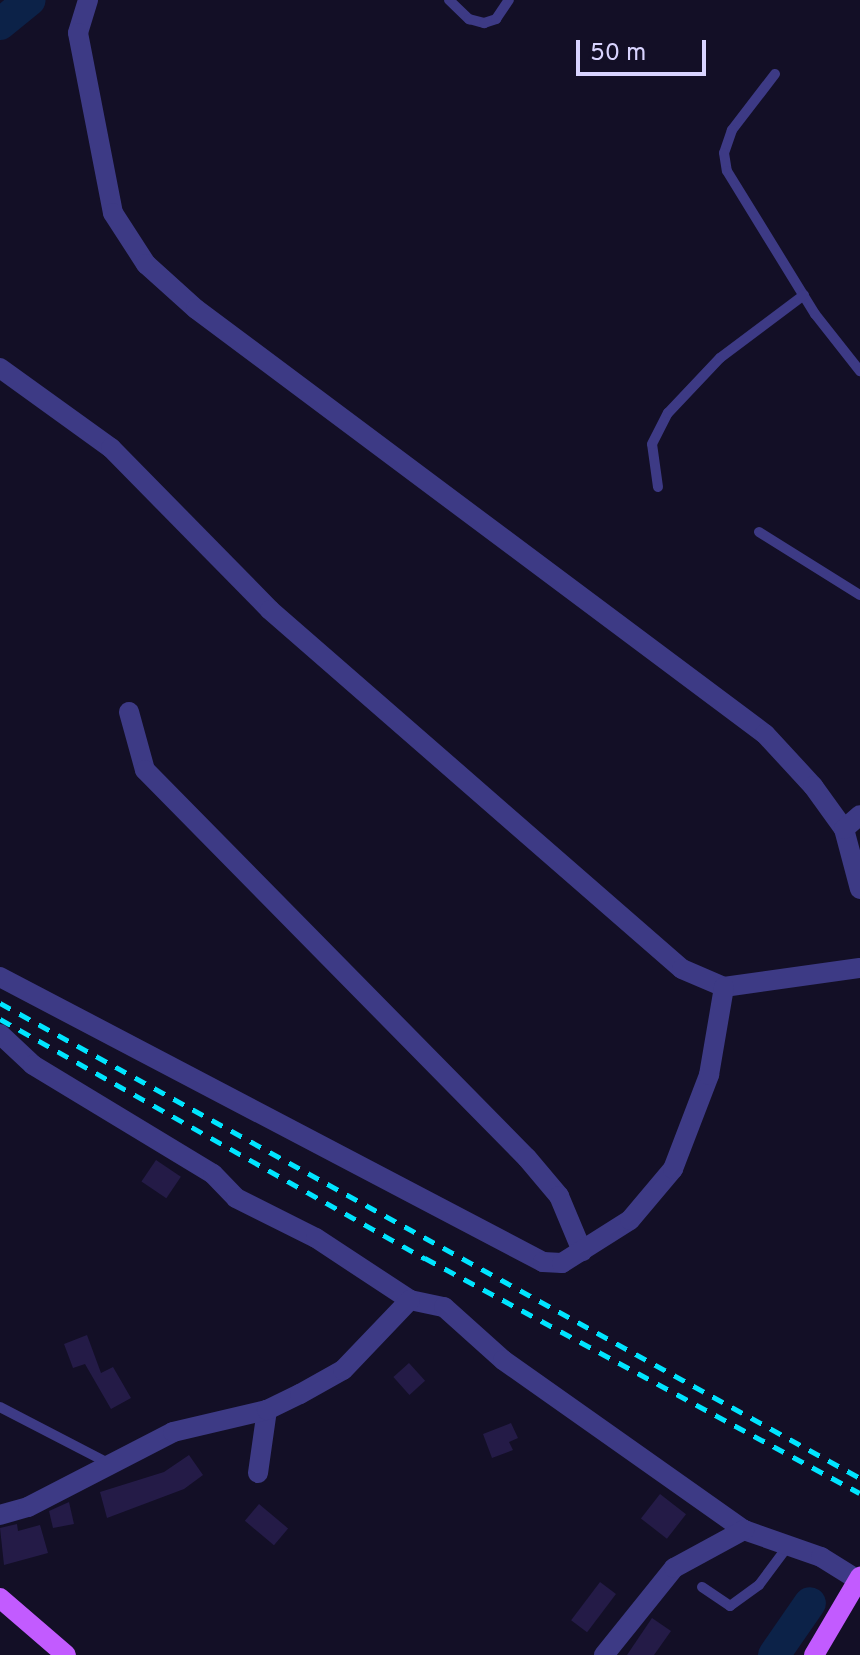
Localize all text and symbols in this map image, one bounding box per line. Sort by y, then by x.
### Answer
scale bar [580,24,710,74]
text: 50 m [590,39,646,69]

